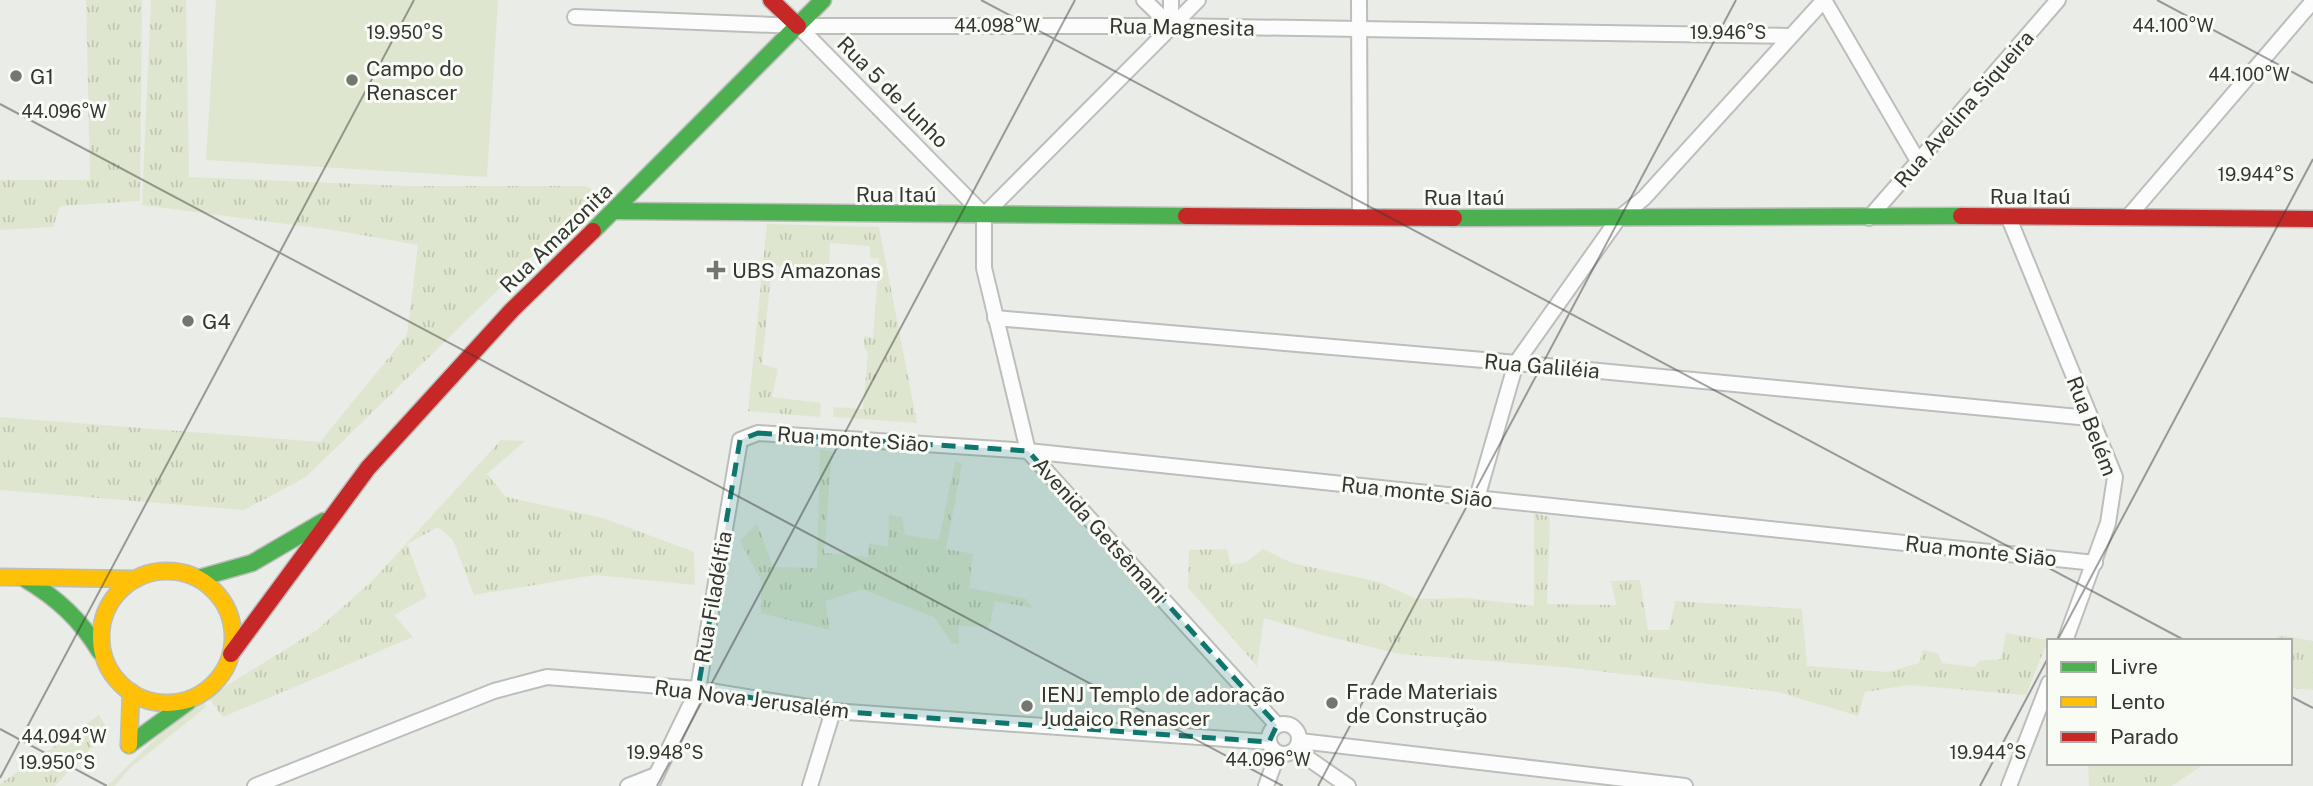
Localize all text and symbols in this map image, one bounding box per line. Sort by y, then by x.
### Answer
street label: Rua Magnesita [1109,13,1255,41]
text: 44.098°W [954,15,1040,36]
text: 44.100°W [2132,15,2214,36]
text: 19.950°S [367,22,443,43]
text: 19.946°S [1690,22,1766,43]
street label: Rua Avelina Siqueira [1889,25,2039,193]
street label: Rua 5 de Junho [832,31,954,153]
place label: Campo do Renascer [366,56,464,105]
place label: G1 [30,64,54,89]
text: 44.100°W [2208,64,2290,85]
marker: G1 [8,68,24,84]
marker: Campo do Renascer [344,72,360,88]
text: 44.096°W [21,101,107,122]
text: 19.944°S [2218,164,2294,185]
street label: Rua Amazonita [495,178,617,298]
street label: Rua Itaú [856,182,936,207]
street label: Rua Itaú [1990,184,2070,209]
street label: Rua Itaú [1424,185,1504,210]
place label: UBS Amazonas [732,258,881,283]
marker: UBS Amazonas [706,260,726,280]
place label: G4 [202,309,231,334]
marker: G4 [180,313,196,329]
street label: Rua Galiléia [1483,348,1601,384]
street label: Rua Belém [2062,373,2122,479]
street label: Rua monte Sião [776,421,930,457]
street label: Avenida Getsêmani [1028,452,1172,608]
street label: Rua monte Sião [1340,472,1494,512]
street label: Rua Filadélfia [689,529,737,665]
street label: Rua monte Sião [1904,531,2058,571]
legend [2047,639,2292,765]
text: Livre [2110,654,2158,679]
street label: Rua Nova Jerusalém [653,675,851,723]
place label: Frade Materiais de Construção [1346,679,1498,728]
place label: IENJ Templo de adoração Judaico Renascer [1041,682,1285,731]
text: Lento [2110,689,2165,714]
marker: Frade Materiais de Construção [1324,695,1340,711]
marker: IENJ Templo de adoração Judaico Renascer [1019,698,1035,714]
text: Parado [2110,724,2179,749]
text: 44.094°W [21,726,107,747]
text: 19.948°S [626,742,704,763]
text: 19.944°S [1950,742,2026,763]
text: 44.096°W [1225,749,1311,770]
text: 19.950°S [19,752,95,773]

